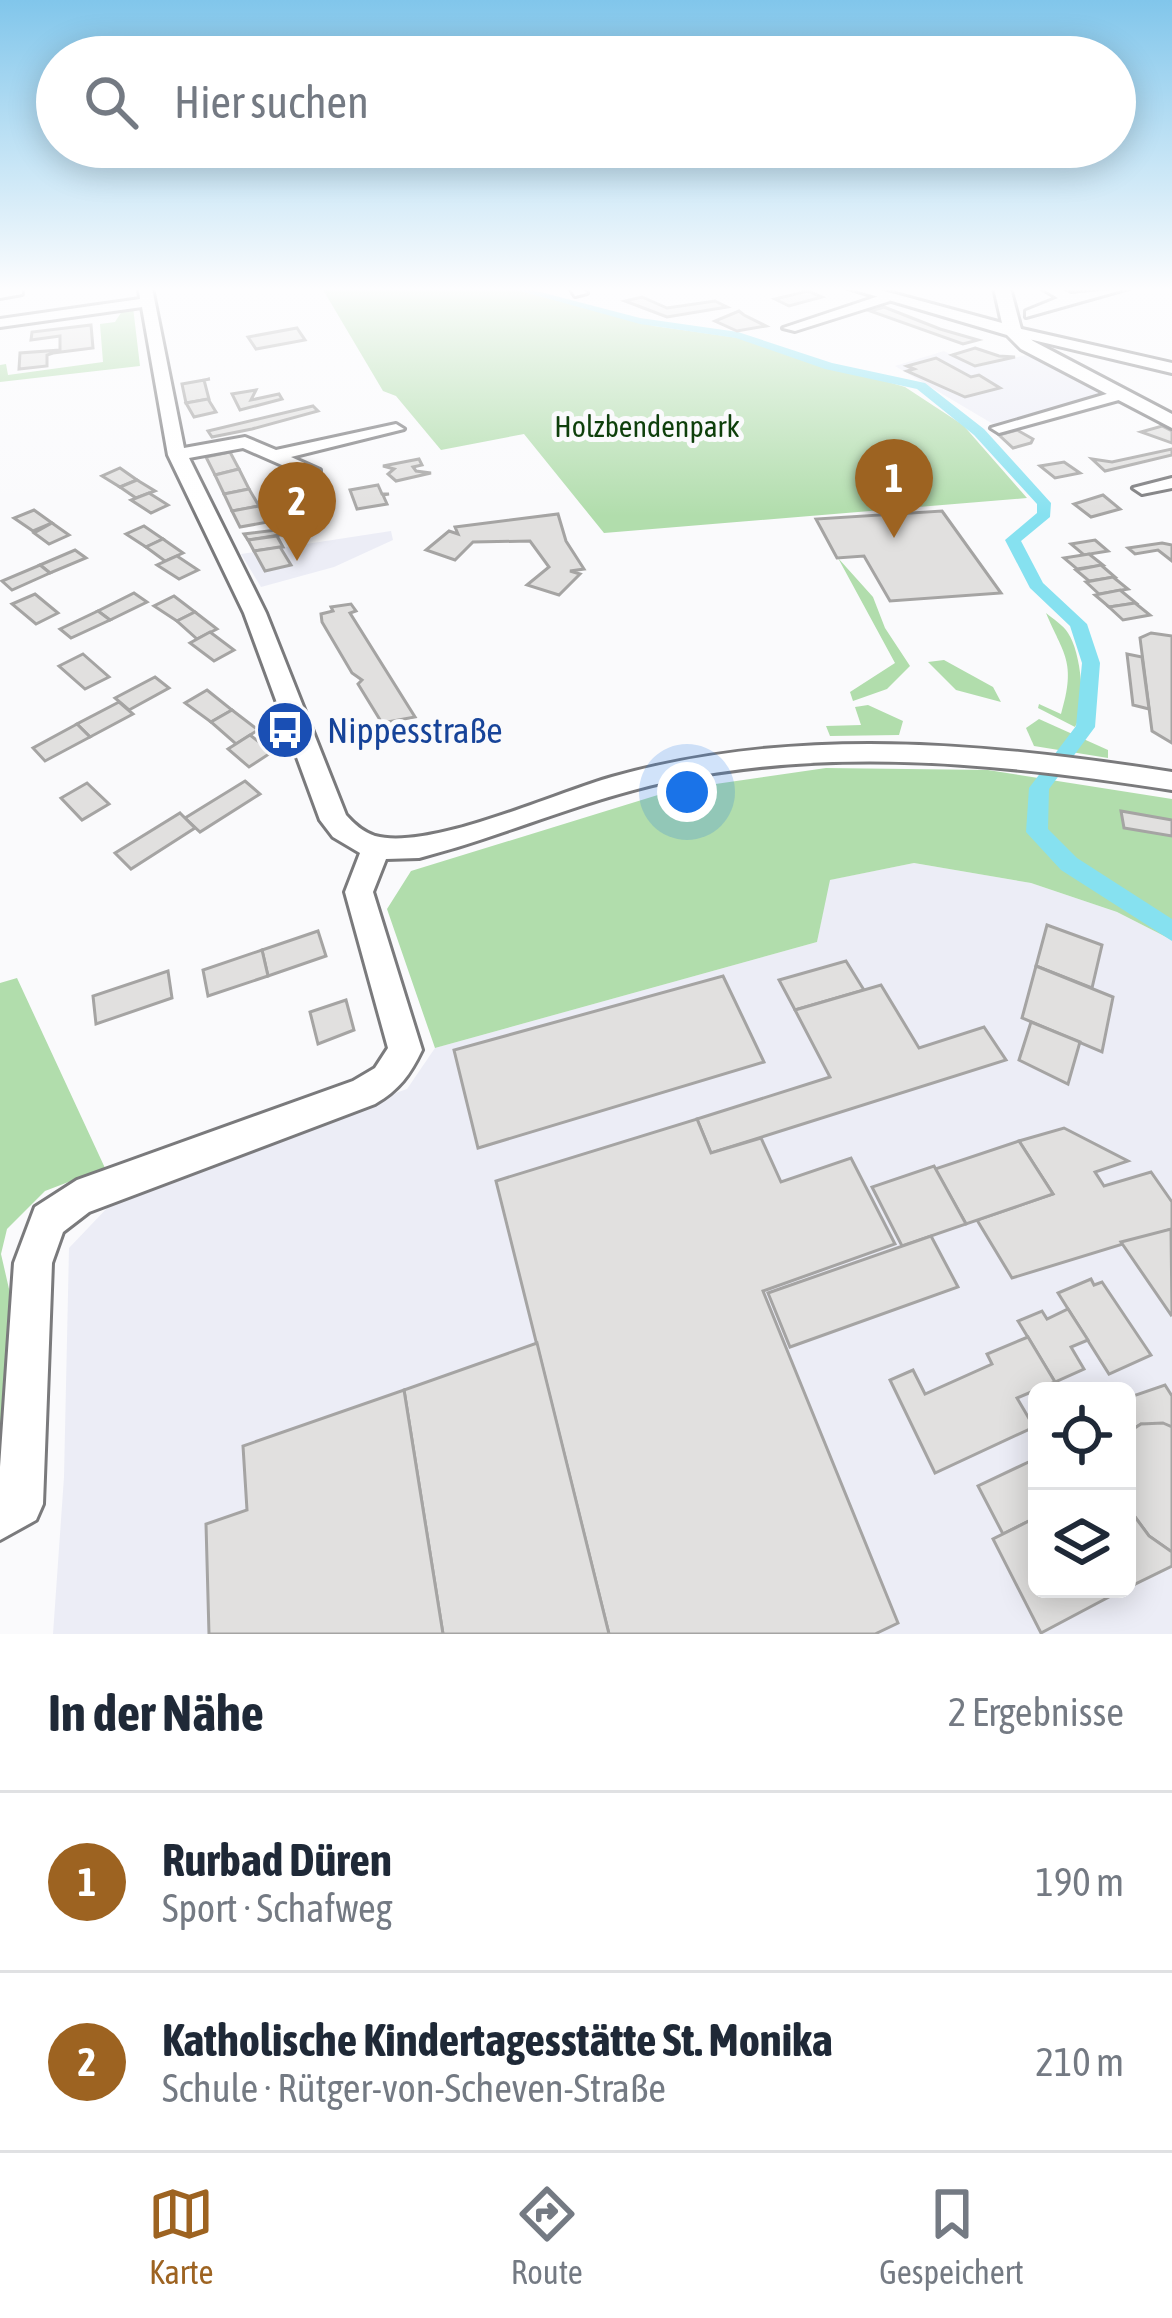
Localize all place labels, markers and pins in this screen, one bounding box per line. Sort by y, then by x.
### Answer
pin: 1 [855,439,933,538]
pin: 2 [258,462,336,561]
bus stop icon: Nippesstraße [254,699,316,761]
place label: Nippesstraße [327,709,503,751]

